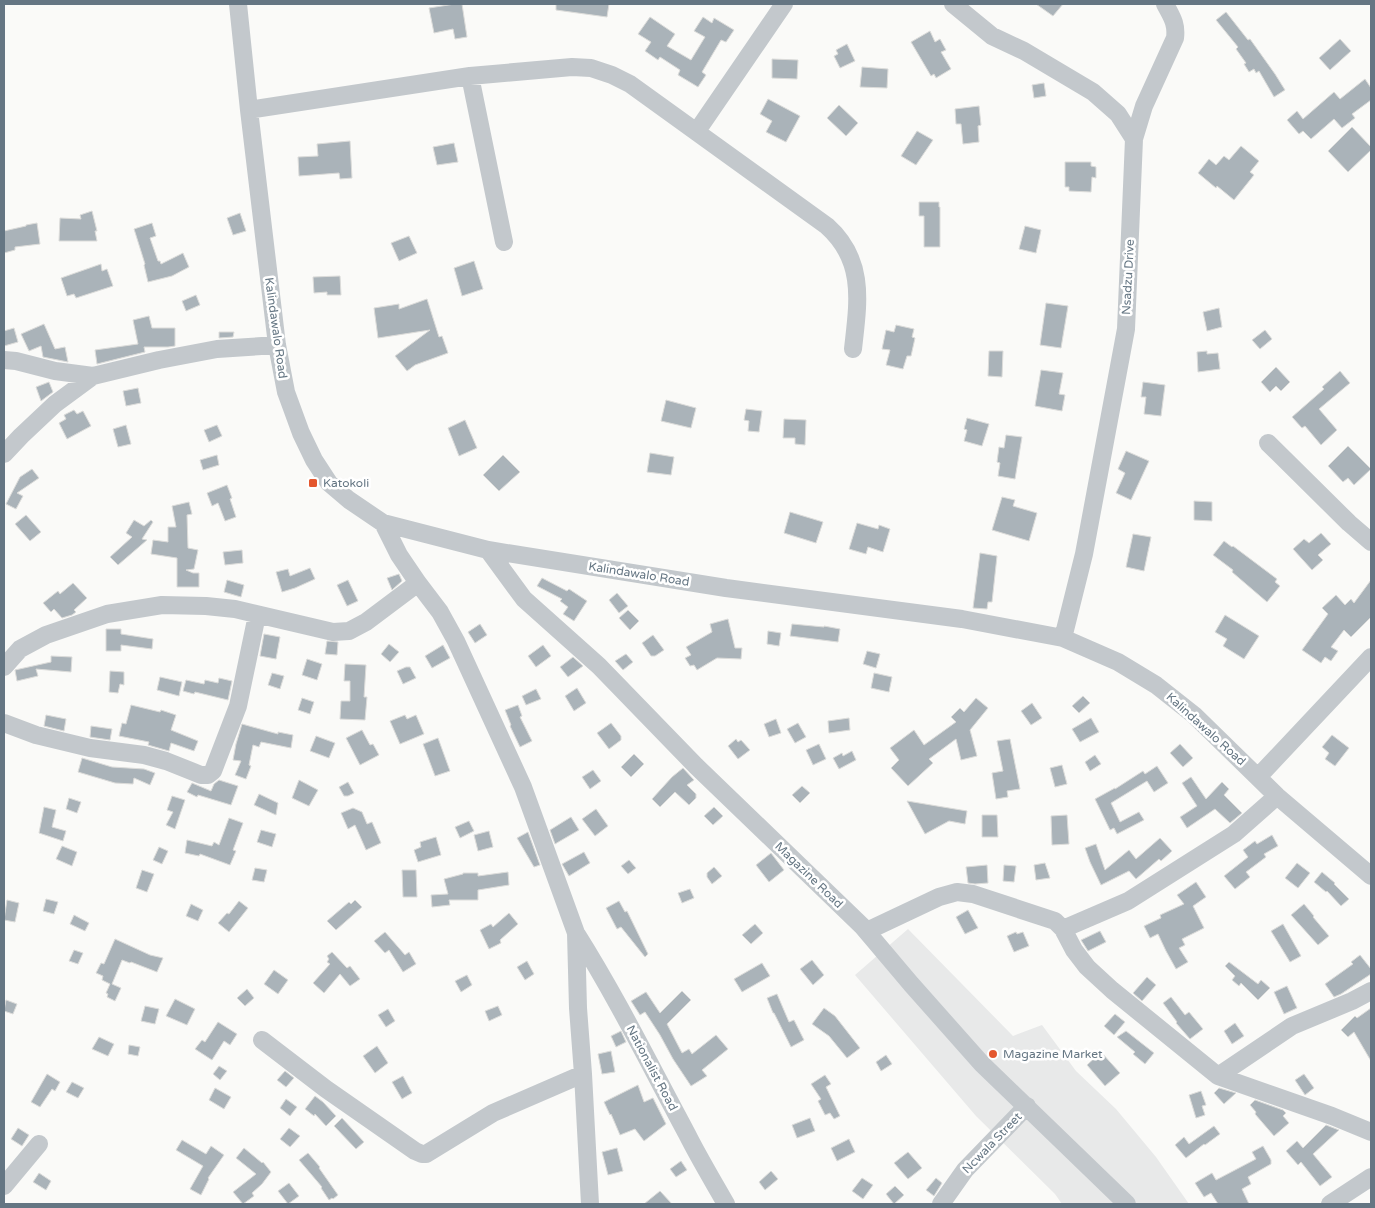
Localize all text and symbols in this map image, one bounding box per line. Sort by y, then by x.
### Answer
street label: Nsadzu Drive [1119,239,1137,315]
street label: Kalindawalo Road [262,277,290,379]
place label: Katokoli [323,476,369,490]
marker: Katokoli [307,477,319,489]
street label: Kalindawalo Road [588,559,690,589]
street label: Kalindawalo Road [1163,690,1249,768]
street label: Magazine Road [772,839,846,911]
street label: Nationalist Road [624,1023,680,1113]
place label: Magazine Market [1003,1047,1103,1061]
marker: Magazine Market [987,1048,999,1060]
street label: Ncwala Street [959,1109,1025,1176]

